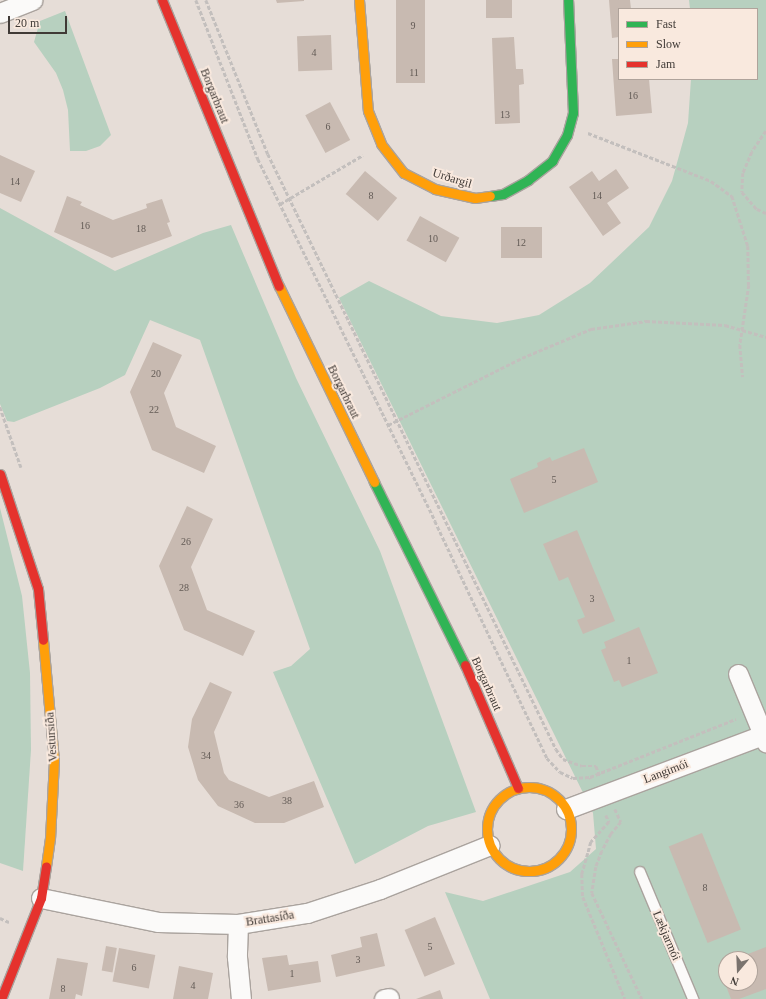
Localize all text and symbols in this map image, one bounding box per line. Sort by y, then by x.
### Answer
scale bar [10,8,69,34]
legend [618,8,758,80]
text: 20 m [15,16,39,30]
text: Fast [656,17,676,31]
house number: 9 [410,20,416,32]
text: Slow [656,37,681,51]
house number: 4 [312,47,316,59]
text: Jam [656,57,675,71]
street label: Borgarbraut [197,67,231,125]
house number: 11 [409,67,419,79]
house number: 16 [628,90,638,102]
house number: 13 [500,109,510,121]
house number: 6 [326,121,330,133]
street label: Urðargil [431,166,473,192]
house number: 14 [10,176,20,188]
house number: 8 [368,190,374,202]
house number: 14 [592,190,602,202]
house number: 16 [80,220,90,232]
house number: 18 [136,223,146,235]
house number: 10 [428,233,438,245]
house number: 12 [516,237,526,249]
street label: Borgarbraut [324,363,362,421]
house number: 20 [151,368,161,380]
house number: 22 [149,404,159,416]
house number: 5 [552,474,556,486]
house number: 26 [181,536,191,548]
house number: 28 [179,582,189,594]
house number: 3 [590,593,594,605]
street label: Borgarbraut [468,655,504,713]
house number: 1 [626,655,632,667]
street label: Vestursíða [43,712,61,762]
house number: 34 [201,750,211,762]
street label: Langimói [642,757,690,787]
house number: 38 [282,795,292,807]
house number: 36 [234,799,244,811]
house number: 8 [702,882,708,894]
street label: Brattasíða [245,908,295,930]
street label: Lækjarmói [649,909,683,963]
house number: 5 [428,941,432,953]
north arrow [718,951,758,991]
house number: 3 [356,954,360,966]
house number: 6 [132,962,136,974]
house number: 1 [290,968,294,980]
text: N [729,974,740,988]
house number: 4 [190,980,196,992]
house number: 8 [60,983,66,995]

